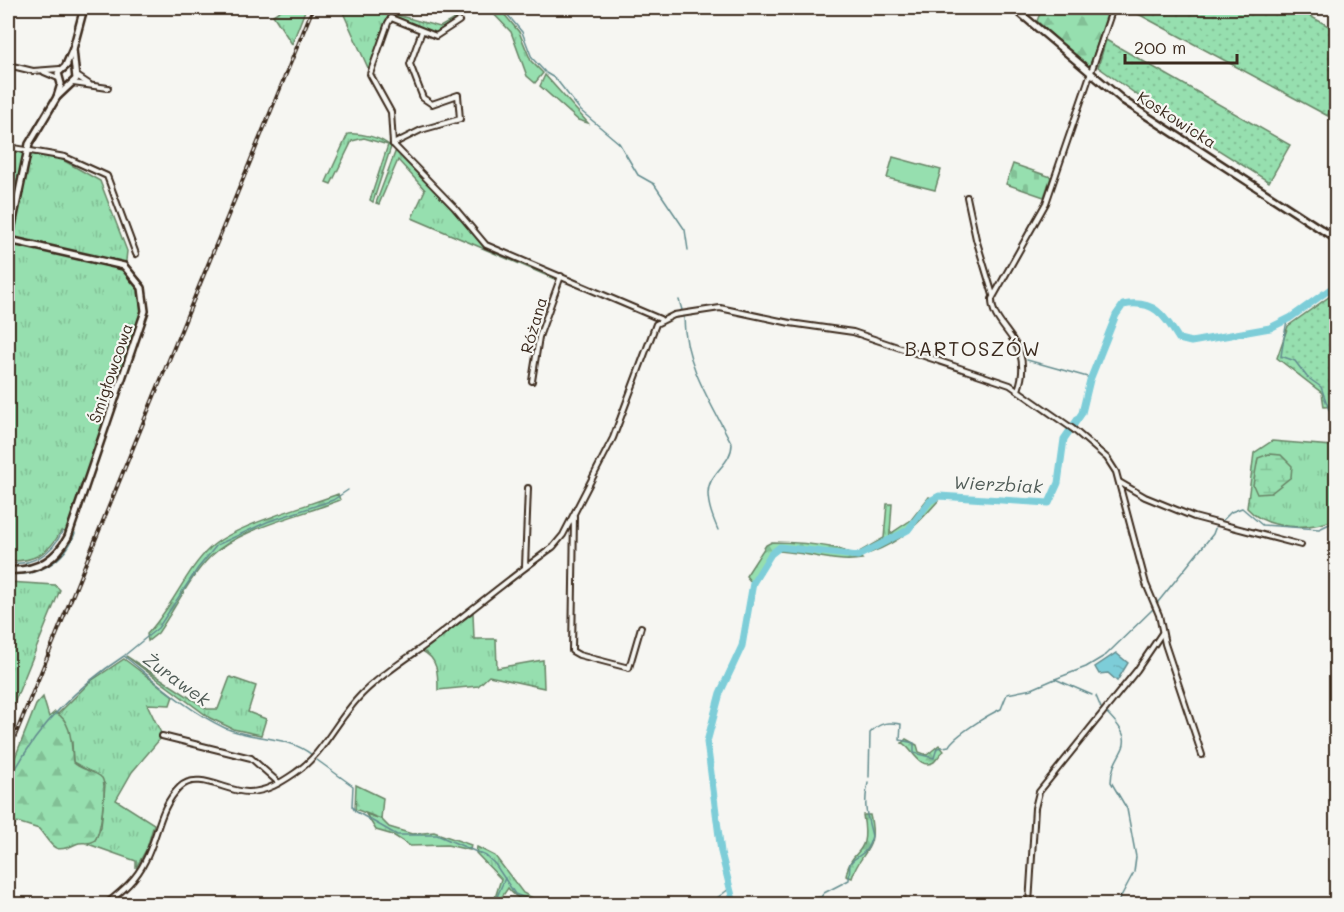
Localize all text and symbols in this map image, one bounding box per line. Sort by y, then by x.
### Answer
scale bar [1125,27,1238,65]
text: 200 m [1134,35,1186,59]
street label: Koskowicka [1133,86,1221,152]
street label: Różana [515,294,551,356]
street label: Śmigłowcowa [83,320,137,426]
district label: BARTOSZÓW [905,335,1041,361]
water label: Wierzbiak [953,470,1044,498]
water label: Żurawek [139,647,216,712]

